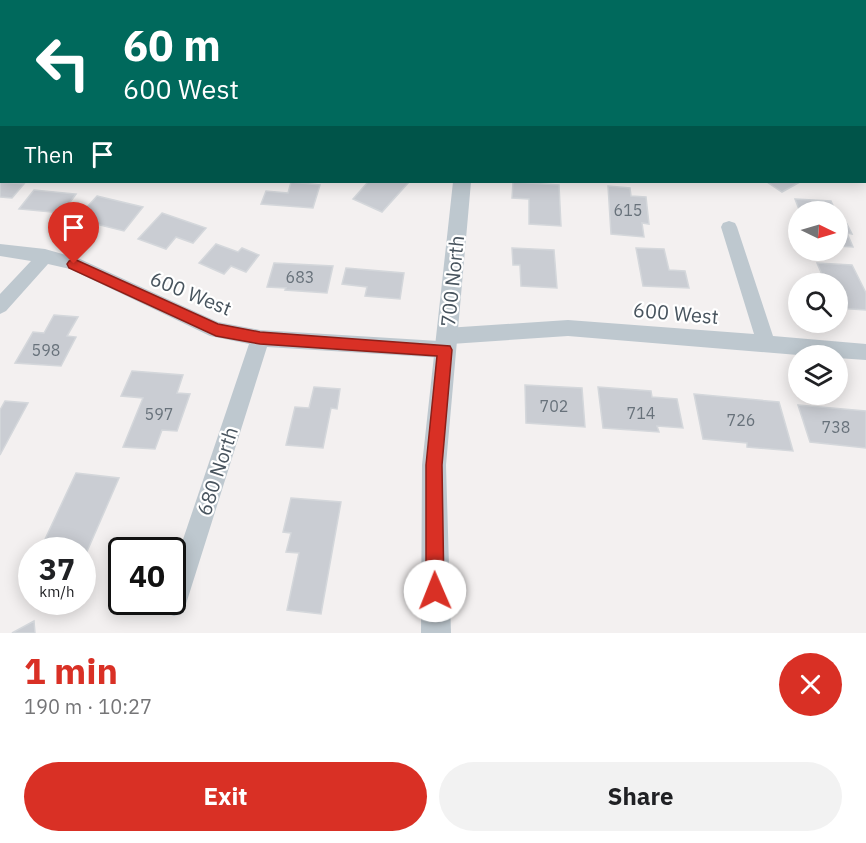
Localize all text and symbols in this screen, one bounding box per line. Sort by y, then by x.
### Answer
text: 60 m [123,18,221,73]
icon: left [24,24,102,102]
text: 600 West [123,71,239,106]
icon: arrive [86,138,119,171]
text: Then [24,140,74,169]
house number: 615 [614,200,642,220]
north arrow [788,201,848,261]
map controls [788,201,848,405]
pin [48,202,99,264]
icon: arrive [57,211,90,244]
street label: 700 North [434,234,470,328]
street label: 600 West [146,264,236,322]
house number: 683 [286,267,314,287]
button: search [788,273,848,333]
street label: 600 West [632,296,720,330]
house number: 598 [32,340,60,360]
button: layers [788,345,848,405]
house number: 702 [540,396,568,416]
house number: 714 [627,403,655,423]
house number: 597 [145,404,173,424]
house number: 726 [727,410,755,430]
house number: 738 [822,417,850,437]
street label: 680 North [190,423,244,519]
speed limit sign: 40 [108,537,186,615]
text: 37 [39,549,75,588]
position arrow [403,559,467,623]
text: km/h [39,582,75,601]
text: 1 min [24,647,118,694]
button: close [779,653,842,716]
text: 190 m · 10:27 [24,693,152,720]
button: Exit [24,762,427,831]
button: Share [439,762,842,831]

